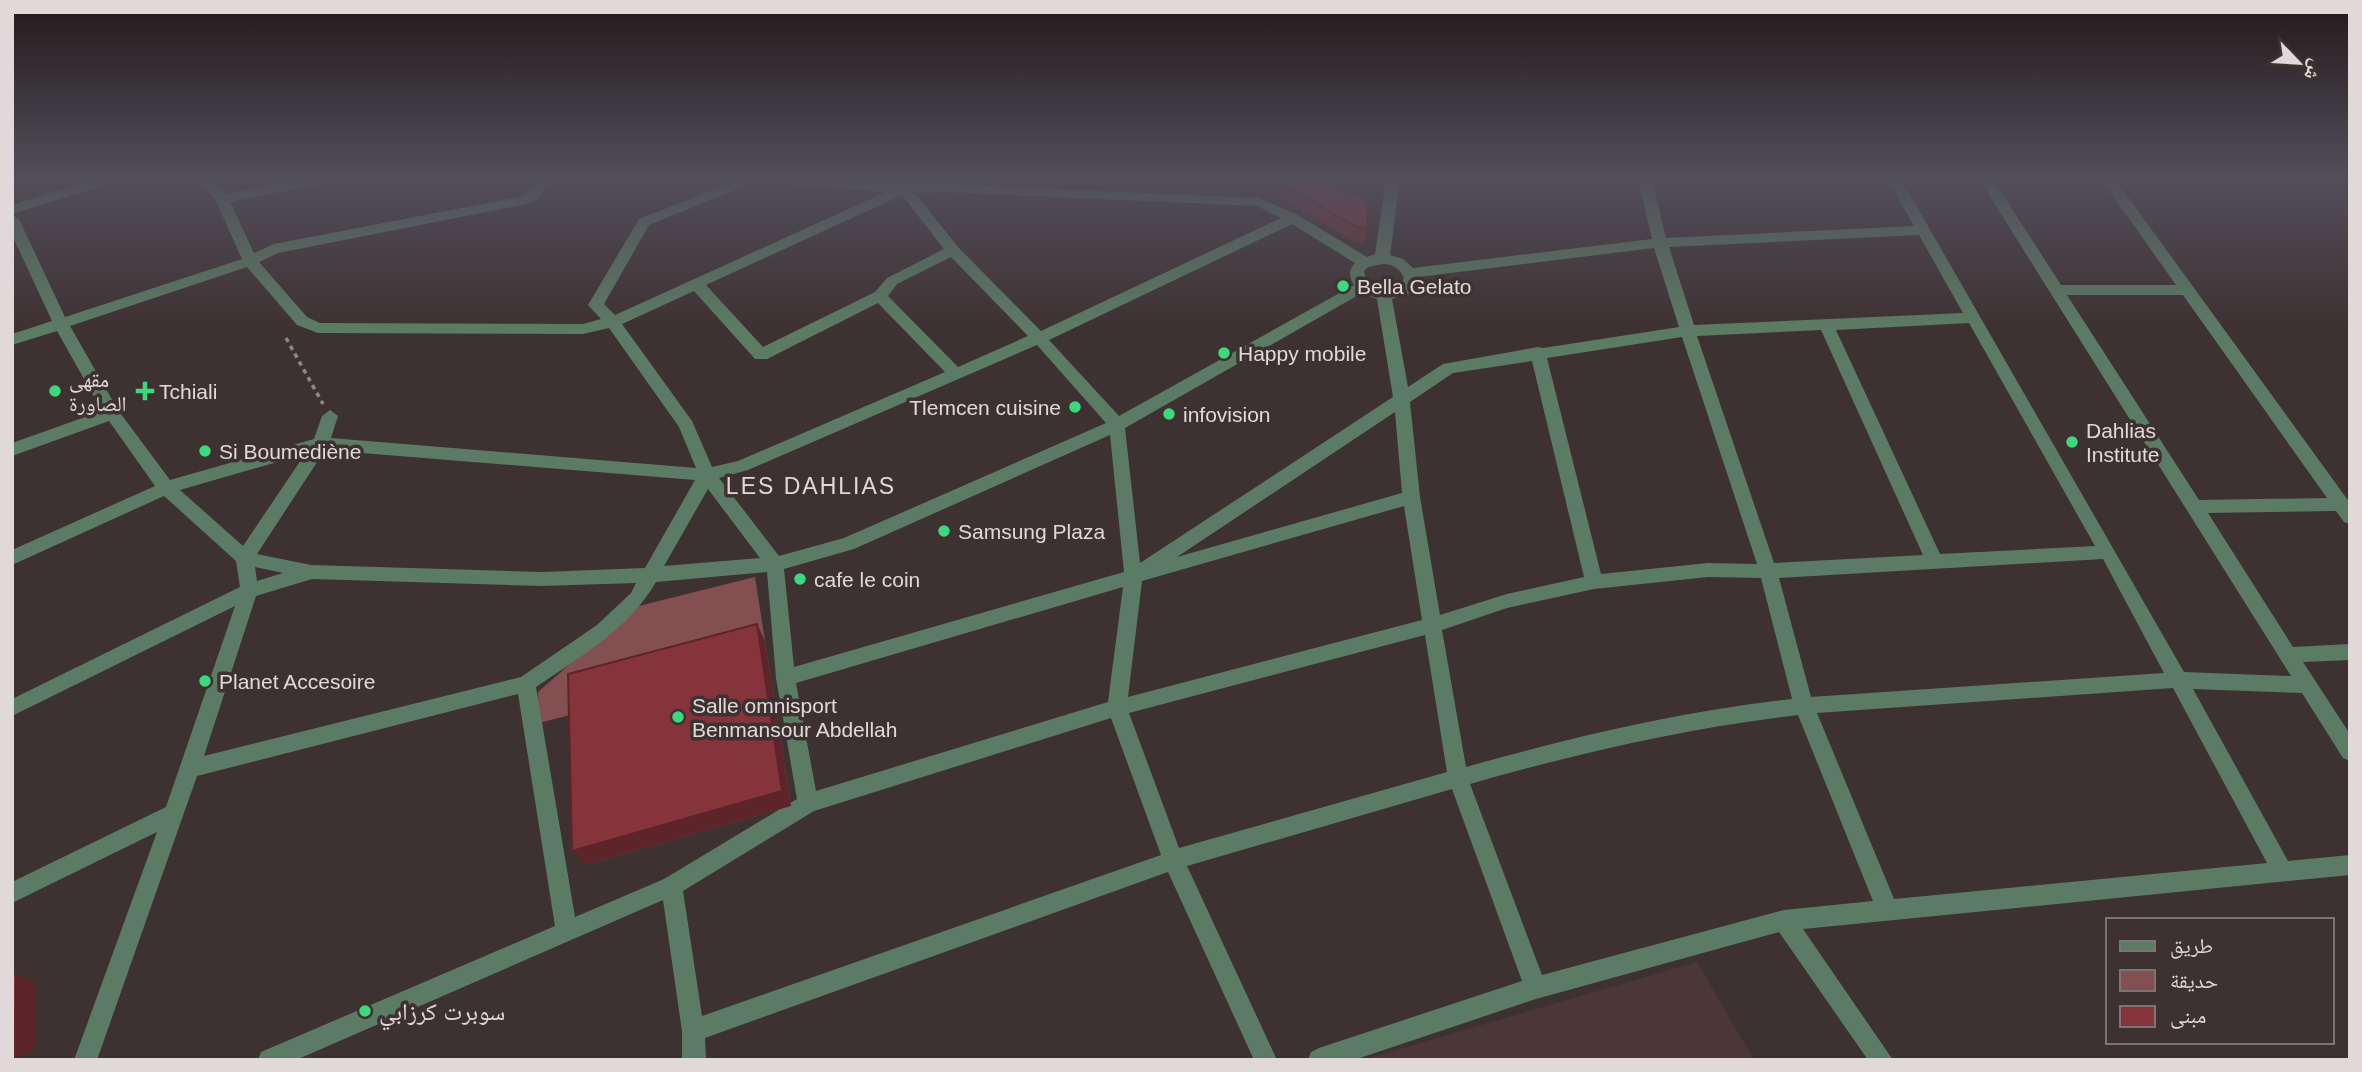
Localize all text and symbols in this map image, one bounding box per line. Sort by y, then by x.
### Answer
north arrow [2264,28,2334,98]
text: ش [2299,56,2328,84]
place label: Bella Gelato [1357,275,1471,298]
marker: Bella Gelato [1335,278,1351,294]
place label: Happy mobile [1238,342,1366,365]
marker: Happy mobile [1216,345,1232,361]
place label: مقهى الصاورة [69,368,127,415]
place label: Tchiali [159,380,217,403]
marker: مقهى الصاورة [47,383,63,399]
marker: Tchiali [137,383,153,399]
place label: Tlemcen cuisine [909,396,1061,419]
marker: Tlemcen cuisine [1067,399,1083,415]
place label: infovision [1183,403,1271,426]
marker: infovision [1161,406,1177,422]
place label: Dahlias Institute [2086,419,2160,466]
marker: Dahlias Institute [2064,434,2080,450]
place label: Si Boumediène [219,440,361,463]
marker: Si Boumediène [197,443,213,459]
district label: LES DAHLIAS [726,473,896,499]
place label: Samsung Plaza [958,520,1105,543]
marker: Samsung Plaza [936,523,952,539]
place label: cafe le coin [814,568,920,591]
marker: cafe le coin [792,571,808,587]
place label: Planet Accesoire [219,670,375,693]
marker: Planet Accesoire [197,673,213,689]
place label: Salle omnisport Benmansour Abdellah [692,694,897,741]
marker: Salle omnisport Benmansour Abdellah [670,709,686,725]
legend [2106,918,2334,1044]
text: طريق [2170,934,2213,959]
text: حديقة [2170,969,2218,992]
place label: سوبرت كرزابي [379,998,505,1031]
marker: سوبرت كرزابي [357,1003,373,1019]
text: مبنى [2170,1004,2206,1029]

